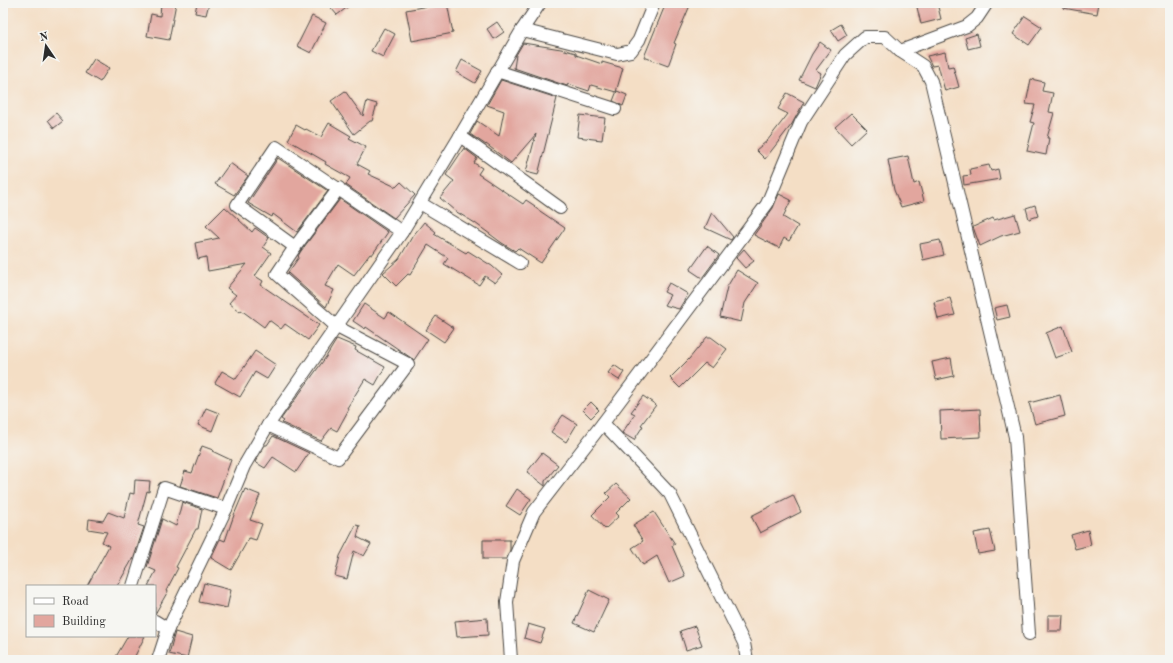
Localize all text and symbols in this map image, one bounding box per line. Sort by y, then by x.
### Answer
north arrow [26,26,66,66]
text: N [39,31,50,44]
legend [26,585,156,637]
text: Road [62,596,89,608]
text: Building [62,616,106,628]

